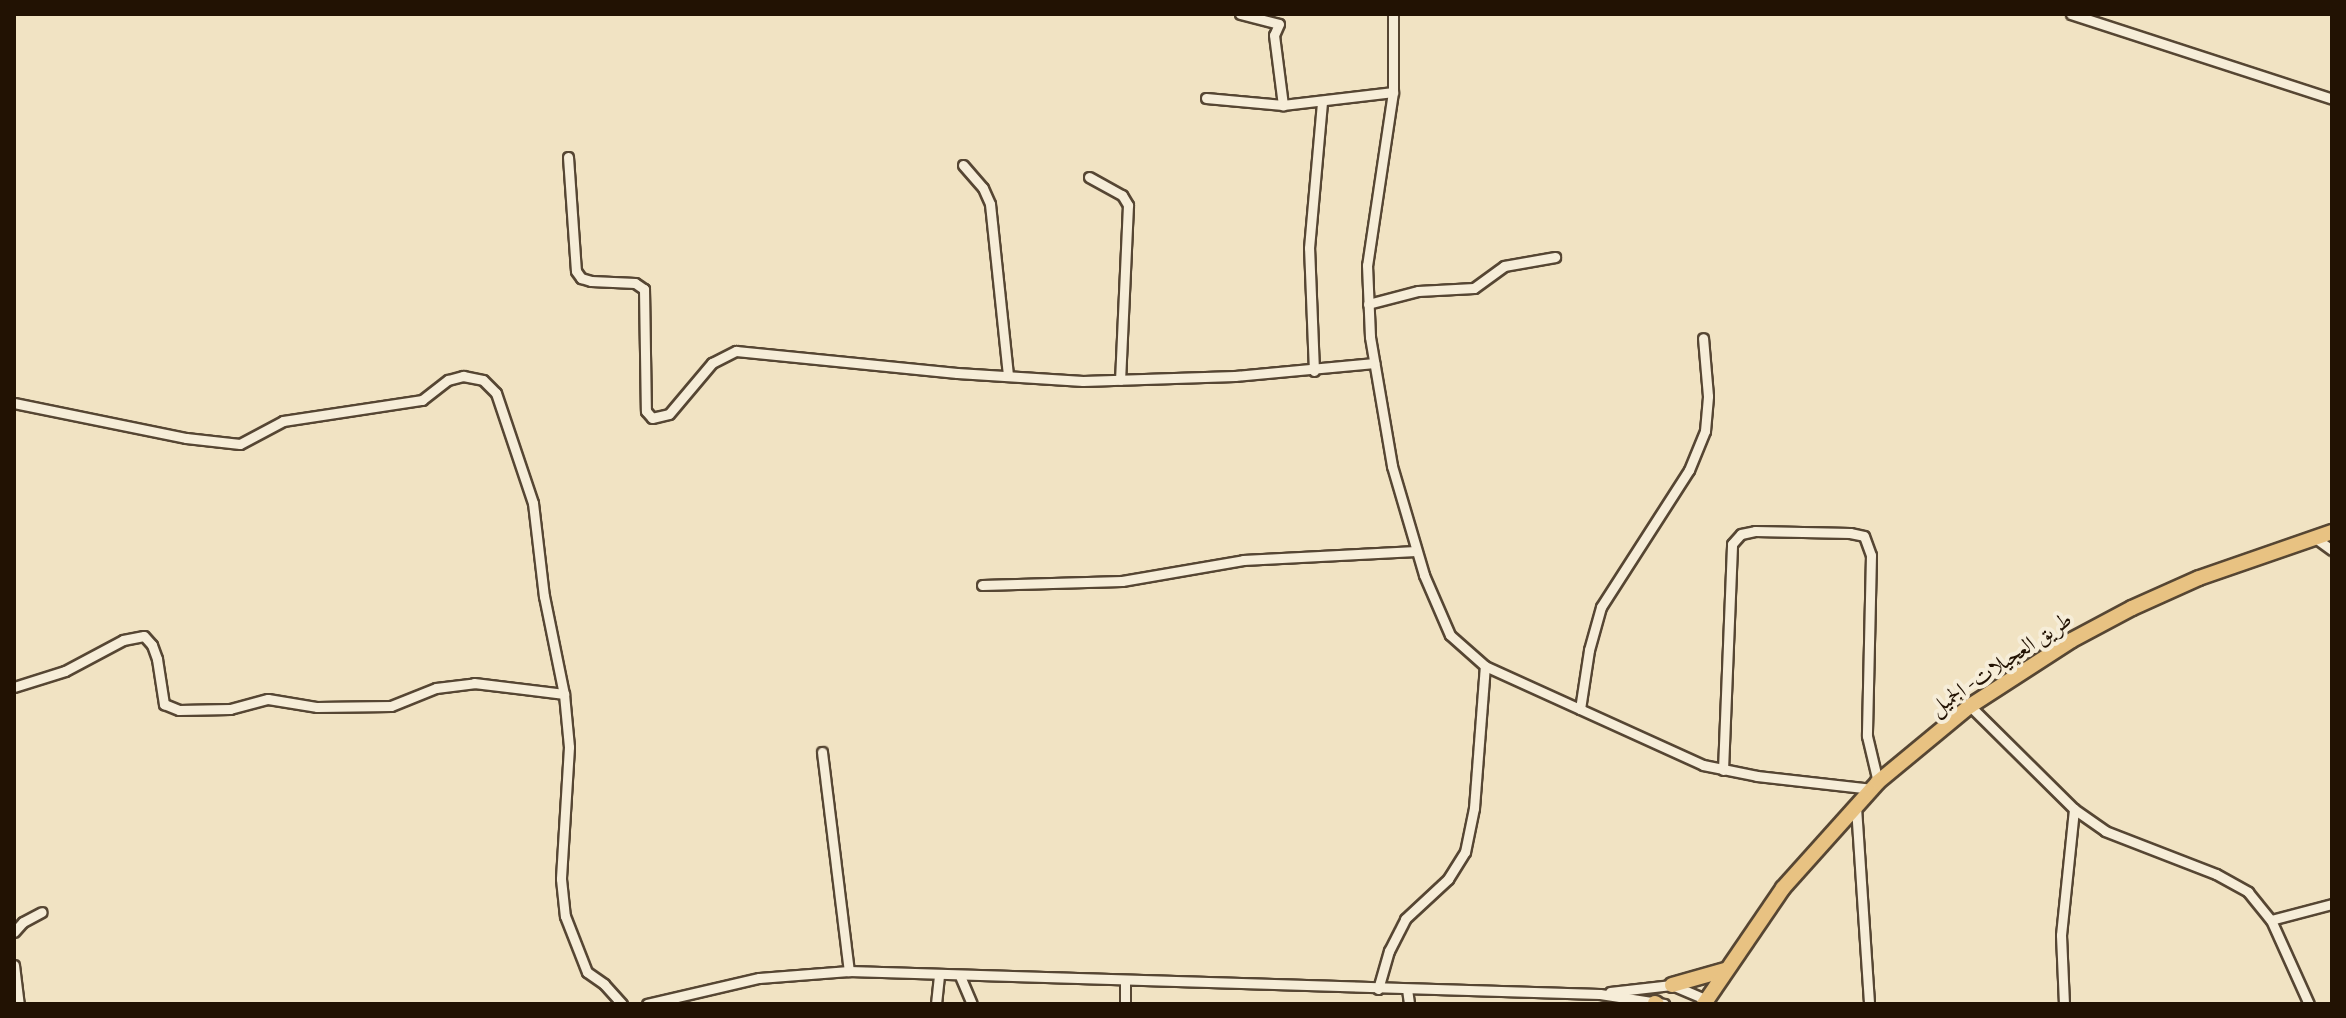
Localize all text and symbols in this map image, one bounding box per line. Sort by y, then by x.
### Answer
street label: طريق العجيلات- الجميل [1924,606,2078,722]

